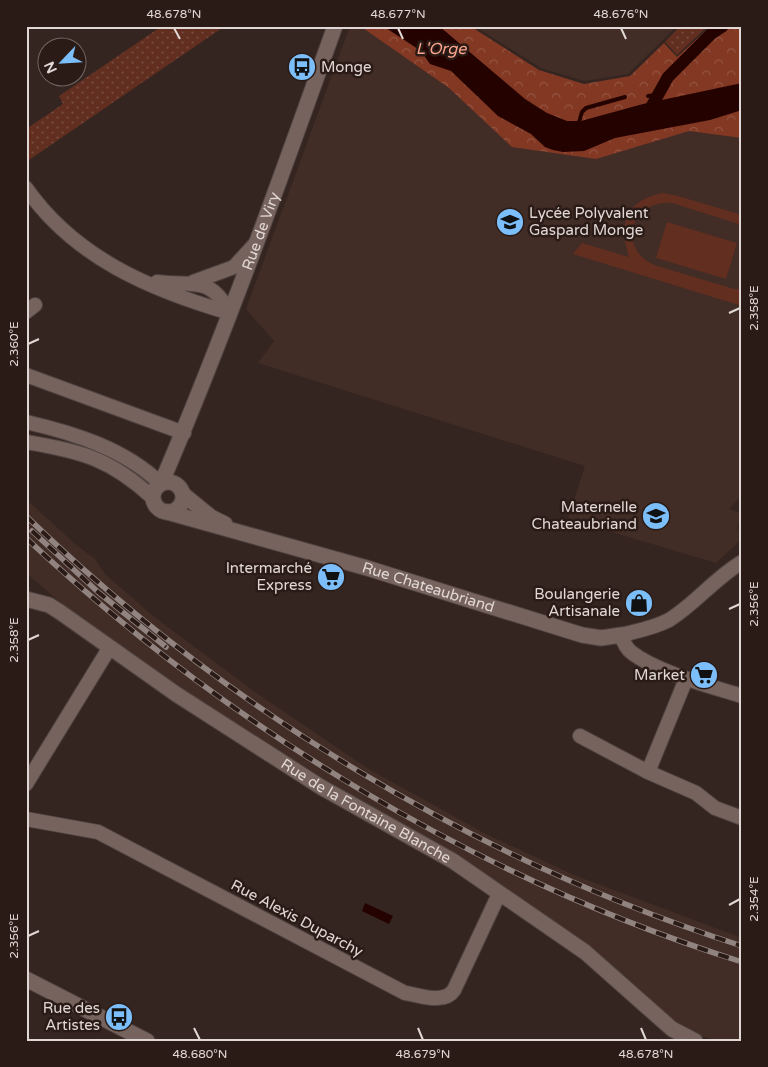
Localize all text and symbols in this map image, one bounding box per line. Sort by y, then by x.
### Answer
text: 48.678°N [147,7,201,21]
text: 48.677°N [370,7,426,21]
text: 48.676°N [594,7,648,21]
north arrow [38,38,88,88]
water label: L'Orge [416,39,467,59]
bus stop icon: Monge [287,52,317,82]
place label: Monge [321,58,372,76]
text: N [41,59,61,76]
street label: Rue de Viry [238,189,283,273]
place label: Lycée Polyvalent Gaspard Monge [529,204,649,239]
school or university icon: Lycée Polyvalent Gaspard Monge [495,207,525,237]
text: 2.358°E [747,285,761,331]
text: 2.360°E [7,321,21,367]
place label: Maternelle Chateaubriand [532,498,637,533]
school or university icon: Maternelle Chateaubriand [641,501,671,531]
street label: Rue Chateaubriand [360,558,497,616]
place label: Intermarché Express [226,559,312,594]
supermarket icon: Intermarché Express [316,562,346,592]
text: 2.356°E [747,581,761,627]
place label: Boulangerie Artisanale [534,585,620,620]
shop icon: Boulangerie Artisanale [624,588,654,618]
text: 2.358°E [7,617,21,663]
supermarket icon: Market [689,660,719,690]
place label: Market [634,666,685,684]
street label: Rue de la Fontaine Blanche [277,755,454,867]
street label: Rue Alexis Duparchy [228,876,366,960]
text: 2.354°E [747,876,761,922]
text: 2.356°E [7,913,21,959]
place label: Rue des Artistes [43,999,100,1034]
bus stop icon: Rue des Artistes [104,1002,134,1032]
text: 48.680°N [173,1047,227,1061]
text: 48.679°N [396,1047,450,1061]
text: 48.678°N [619,1047,673,1061]

